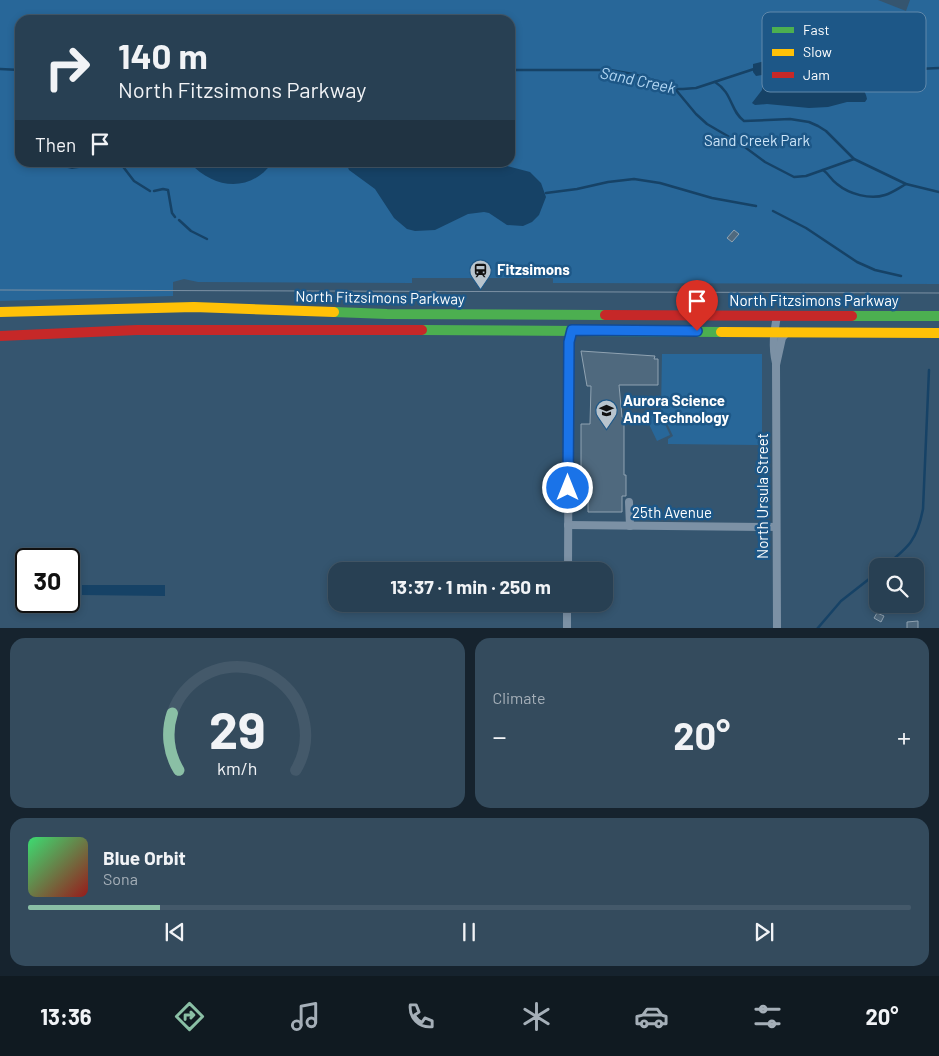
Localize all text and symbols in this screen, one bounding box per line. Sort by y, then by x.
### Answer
legend [762,12,926,92]
text: Fast [803,21,829,38]
text: 140 m [118,34,208,76]
icon: right [35,35,100,100]
text: Slow [803,43,832,60]
water label: Sand Creek [599,62,678,97]
text: Jam [803,66,830,83]
text: North Fitzsimons Parkway [118,76,367,102]
icon: arrive [86,130,114,158]
park label: Sand Creek Park [704,131,810,149]
text: Then [35,133,76,156]
station icon: Fitzsimons [469,258,493,289]
place label: Fitzsimons [497,260,570,278]
pin [676,280,718,331]
street label: North Fitzsimons Parkway [295,287,465,307]
icon: arrive [683,287,711,315]
street label: North Fitzsimons Parkway [729,291,899,309]
place label: Aurora Science And Technology [623,391,730,426]
school or university icon: Aurora Science And Technology [595,398,619,429]
street label: North Ursula Street [753,433,771,559]
position arrow [541,461,593,513]
street label: 25th Avenue [632,503,712,521]
speed limit sign: 30 [15,548,80,613]
map controls [869,558,924,613]
button: search [869,558,924,613]
text: 13:37 · 1 min · 250 m [390,575,551,598]
text: Climate [493,688,545,707]
text: 29 [209,697,266,759]
text: 20° [673,712,730,758]
text: − [493,719,507,753]
text: + [897,719,911,753]
text: km/h [217,757,257,779]
text: Blue Orbit [103,846,186,869]
text: Sona [103,869,138,888]
icon: previous [161,918,189,946]
icon: pause [455,918,483,946]
icon: next [750,918,778,946]
icon: directions [172,999,207,1034]
icon: music [288,999,323,1034]
icon: phone [403,999,438,1034]
icon: climate [519,999,554,1034]
icon: car [634,999,669,1034]
icon: filters [750,999,785,1034]
text: 13:36 [40,1003,92,1029]
text: 20° [865,1003,899,1029]

